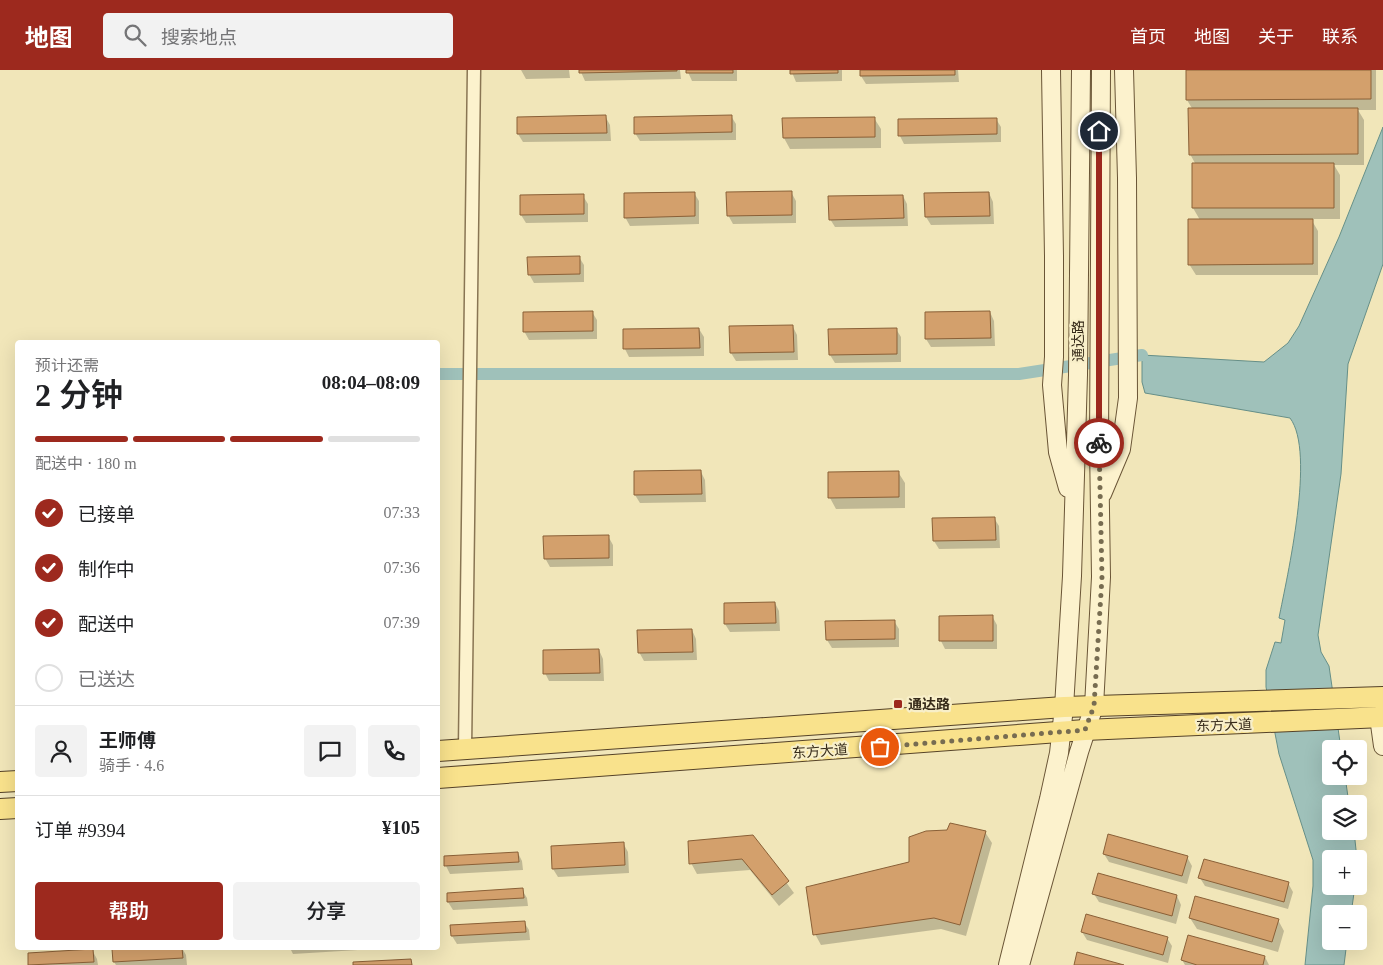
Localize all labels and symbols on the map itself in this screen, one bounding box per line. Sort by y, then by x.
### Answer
pin [1078,110,1120,152]
street label: 通达路 [1071,320,1086,362]
courier [1074,418,1124,468]
place label: 通达路 [908,697,950,712]
marker: 通达路 [892,698,904,710]
street label: 东方大道 [1196,717,1252,734]
pin [859,726,901,768]
street label: 东方大道 [792,742,848,761]

